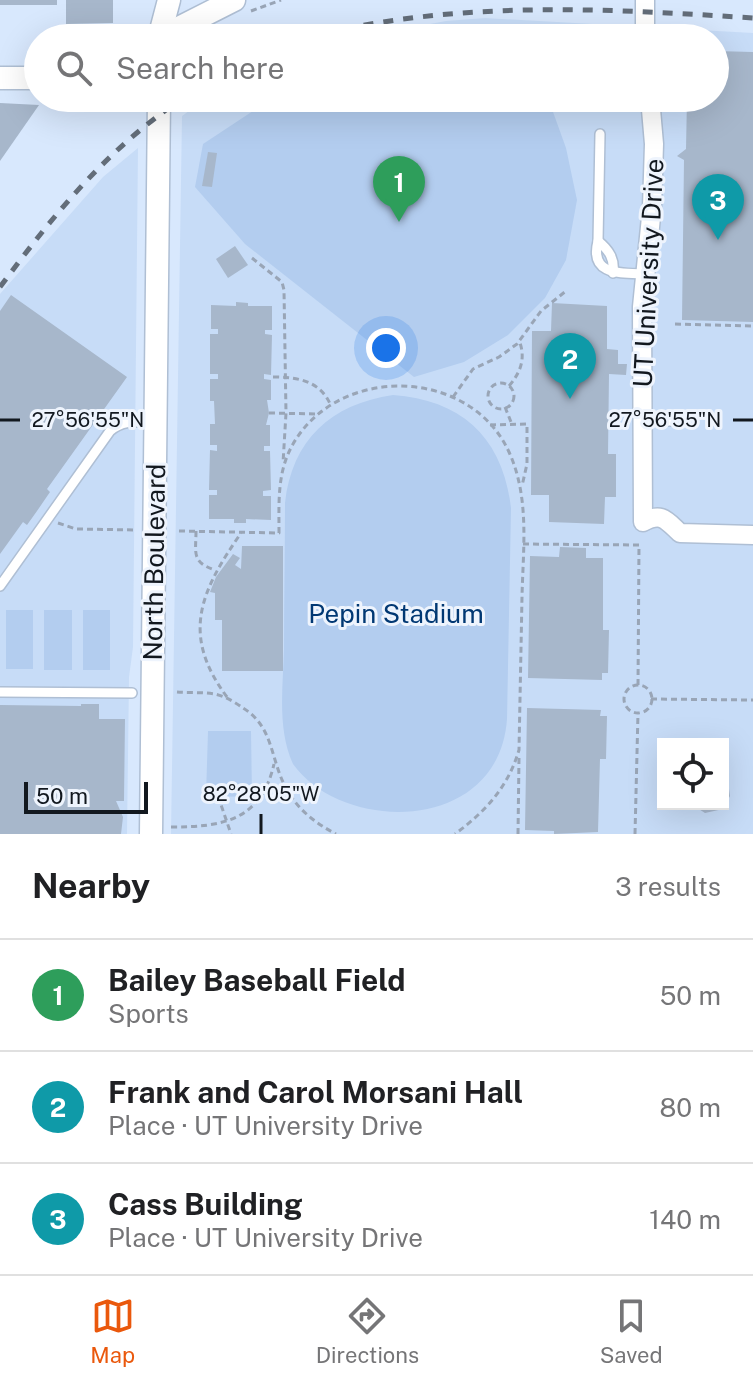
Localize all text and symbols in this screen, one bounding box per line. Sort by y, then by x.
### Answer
search box [24,24,729,112]
icon: search [52,46,96,90]
text: Search here [116,50,284,86]
pin: 1 [373,156,425,222]
street label: UT University Drive [627,158,669,388]
pin: 3 [692,174,744,240]
your location [366,328,406,368]
pin: 2 [544,333,596,399]
text: 27°56'55"N [32,408,144,432]
text: 27°56'55"N [609,408,721,432]
street label: North Boulevard [137,463,171,661]
park label: Pepin Stadium [308,598,484,629]
map controls [657,738,729,810]
button: locate [657,738,729,810]
scale bar [24,778,148,814]
text: 82°28'05"W [203,782,319,806]
text: 50 m [36,783,88,809]
text: Nearby [32,866,150,906]
text: 3 results [615,871,721,902]
text: Bailey Baseball Field [108,962,406,998]
text: 1 [52,980,64,1011]
text: 50 m [660,980,721,1011]
text: Sports [108,998,189,1029]
text: Frank and Carol Morsani Hall [108,1074,523,1110]
text: 2 [50,1092,66,1123]
text: 80 m [660,1092,721,1123]
text: Place · UT University Drive [108,1110,423,1141]
text: Cass Building [108,1186,303,1222]
text: 3 [49,1204,67,1235]
text: 140 m [649,1204,721,1235]
text: Place · UT University Drive [108,1222,423,1253]
tab: Map [90,1294,135,1368]
tab: Directions [316,1294,419,1368]
tab: Saved [600,1294,663,1368]

